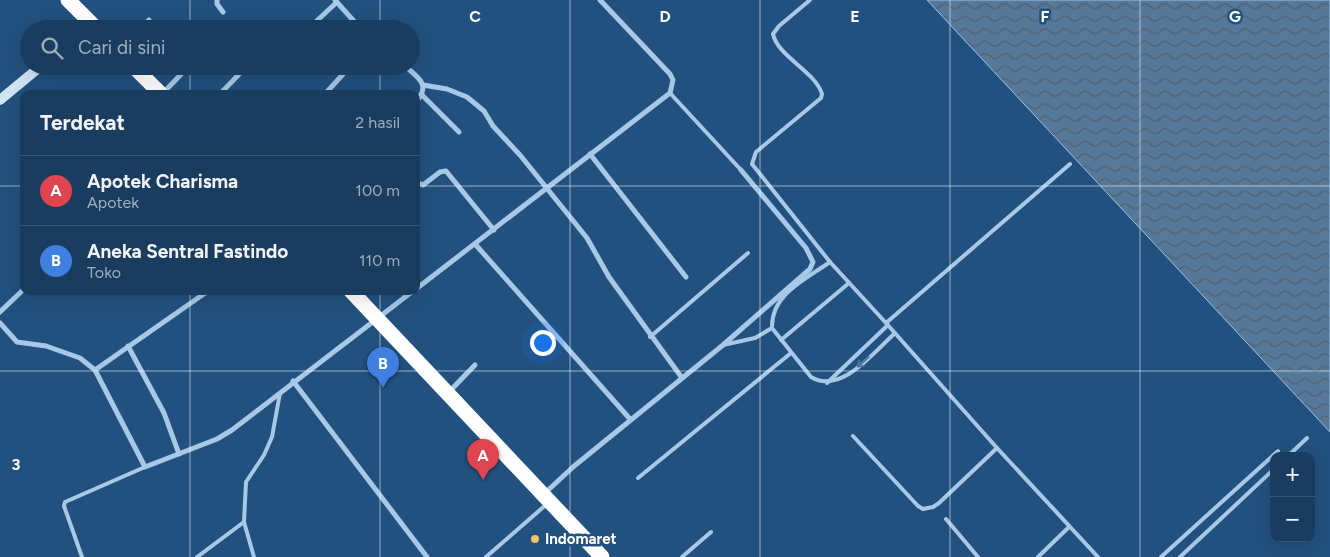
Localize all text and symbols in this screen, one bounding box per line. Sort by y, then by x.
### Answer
text: C [469,7,481,26]
text: D [659,7,671,26]
text: E [850,7,860,26]
text: F [1041,7,1050,26]
text: G [1229,7,1241,26]
search box [20,20,420,75]
icon: search [38,34,66,62]
text: Cari di sini [78,36,165,59]
text: Terdekat [40,110,125,135]
text: 2 hasil [355,113,400,132]
text: Apotek Charisma [87,170,238,193]
text: A [50,181,62,200]
text: 100 m [355,181,400,200]
text: Apotek [87,193,139,212]
text: Aneka Sentral Fastindo [87,240,288,263]
text: B [51,251,61,270]
text: 110 m [359,251,400,270]
text: Toko [87,263,121,282]
your location [530,330,556,356]
pin: B [367,347,399,388]
one-way arrow [857,356,870,367]
pin: A [467,439,499,480]
map controls [1270,452,1315,542]
button: + [1270,452,1315,497]
text: 3 [12,455,21,474]
button: − [1270,497,1315,542]
place label: Indomaret [545,530,617,548]
marker: Indomaret [529,533,541,545]

